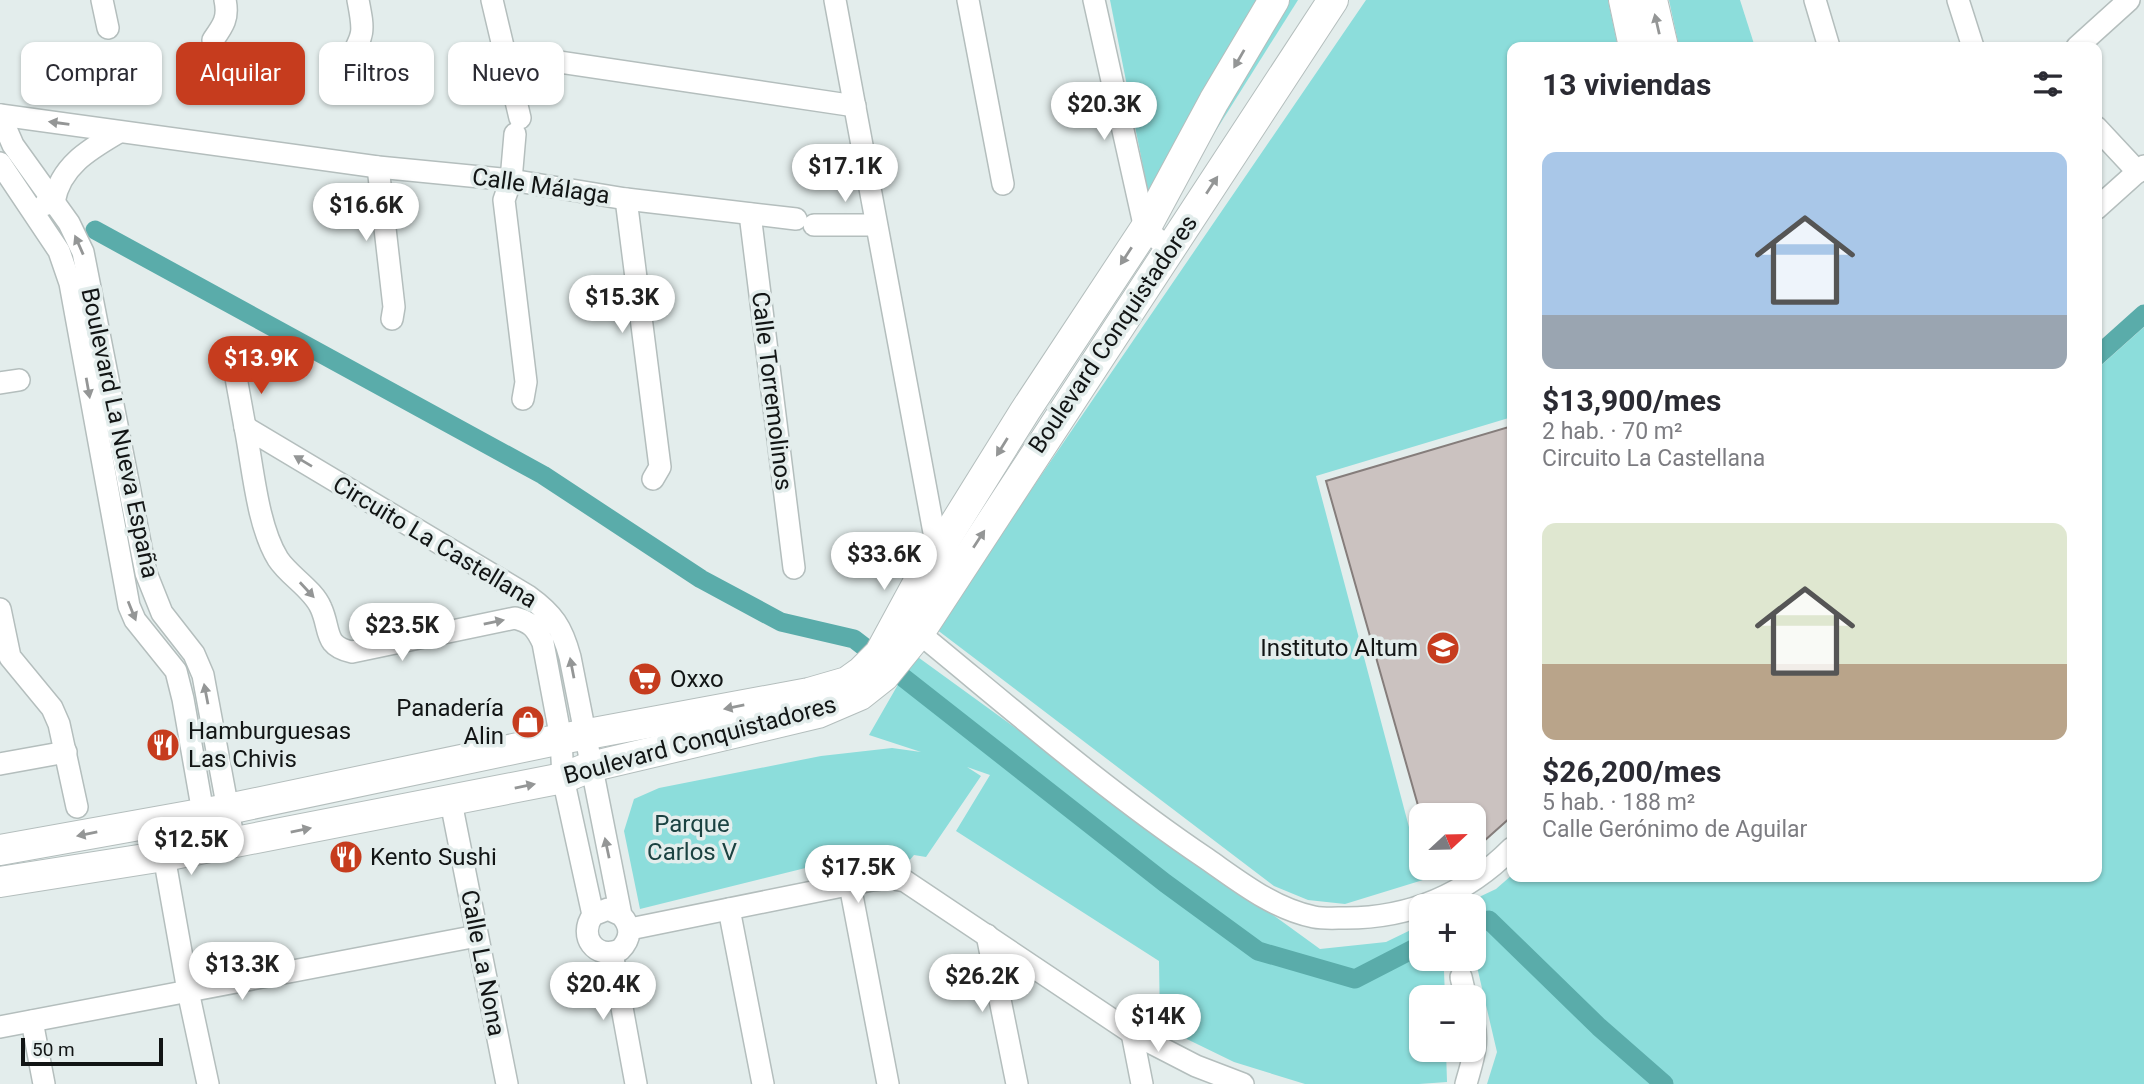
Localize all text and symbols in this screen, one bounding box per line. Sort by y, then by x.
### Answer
one-way arrow [1652,13,1663,35]
chip: Comprar [21,42,162,105]
chip: Alquilar [176,42,305,105]
chip: Filtros [319,42,434,105]
chip: Nuevo [448,42,564,105]
one-way arrow [1233,49,1245,68]
icon: filters [2029,65,2067,103]
text: 13 viviendas [1542,67,1712,102]
pin: $20.3K [1047,82,1161,142]
text: $20.3K [1067,91,1141,118]
one-way arrow [48,118,70,129]
pin: $17.1K [788,144,902,204]
text: $17.1K [808,153,882,180]
street label: Calle Málaga [470,163,612,209]
one-way arrow [1205,176,1218,195]
pin: $16.6K [309,184,423,243]
text: $16.6K [329,192,403,219]
icon: home [1742,197,1868,323]
street label: Boulevard Conquistadores [1023,210,1203,458]
one-way arrow [73,235,85,255]
one-way arrow [1120,247,1133,266]
pin: $15.3K [565,276,679,335]
text: $15.3K [585,284,659,311]
street label: Boulevard La Nueva España [75,285,165,581]
street label: Calle Torremolinos [746,290,798,492]
pin: $13.9K [204,336,318,396]
text: $13.9K [224,345,298,372]
one-way arrow [82,377,93,399]
text: $13,900/mes [1542,383,1721,418]
text: 2 hab. · 70 m² [1542,418,1682,445]
one-way arrow [996,438,1009,457]
text: Circuito La Castellana [1542,445,1765,472]
one-way arrow [293,455,312,468]
street label: Circuito La Castellana [328,470,542,614]
one-way arrow [972,530,986,548]
pin: $33.6K [827,532,941,592]
text: $33.6K [847,541,921,568]
icon: home [1742,568,1868,694]
one-way arrow [298,581,314,598]
one-way arrow [126,601,137,622]
pin: $23.5K [345,604,459,663]
text: $23.5K [365,612,439,639]
one-way arrow [483,617,505,628]
school or university icon: Instituto Altum [1424,629,1462,667]
place label: Instituto Altum [1260,634,1418,662]
one-way arrow [566,657,577,679]
supermarket icon: Oxxo [626,660,664,698]
place label: Oxxo [670,665,724,693]
one-way arrow [201,683,212,705]
street label: Boulevard Conquistadores [561,690,839,790]
place label: Panadería Alin [396,694,504,750]
one-way arrow [723,702,745,713]
shop icon: Panadería Alin [509,703,547,741]
place label: Hamburguesas Las Chivis [188,717,351,773]
restaurant icon: Hamburguesas Las Chivis [144,726,182,764]
text: $26,200/mes [1542,754,1721,789]
one-way arrow [514,781,536,792]
text: 5 hab. · 188 m² [1542,789,1695,816]
north arrow [1409,803,1486,880]
map controls [1409,803,1486,1062]
park label: Parque Carlos V [647,810,737,866]
text: Calle Gerónimo de Aguilar [1542,816,1807,843]
pin: $12.5K [134,818,248,877]
one-way arrow [290,824,312,835]
text: $12.5K [154,826,228,853]
one-way arrow [76,828,98,839]
one-way arrow [602,837,613,859]
restaurant icon: Kento Sushi [327,838,365,876]
place label: Kento Sushi [370,843,497,871]
pin: $17.5K [801,846,915,905]
text: $17.5K [821,854,895,881]
street label: Calle La Nona [455,888,511,1038]
button: + [1409,894,1486,971]
pin: $13.3K [185,942,299,1002]
text: $13.3K [205,951,279,978]
pin: $26.2K [925,954,1039,1014]
pin: $20.4K [546,962,660,1022]
text: $26.2K [945,963,1019,990]
text: $20.4K [566,971,640,998]
button: − [1409,985,1486,1062]
pin: $14K [1117,995,1199,1054]
text: $14K [1131,1003,1185,1030]
scale bar [21,1035,163,1067]
text: 50 m [32,1038,75,1061]

